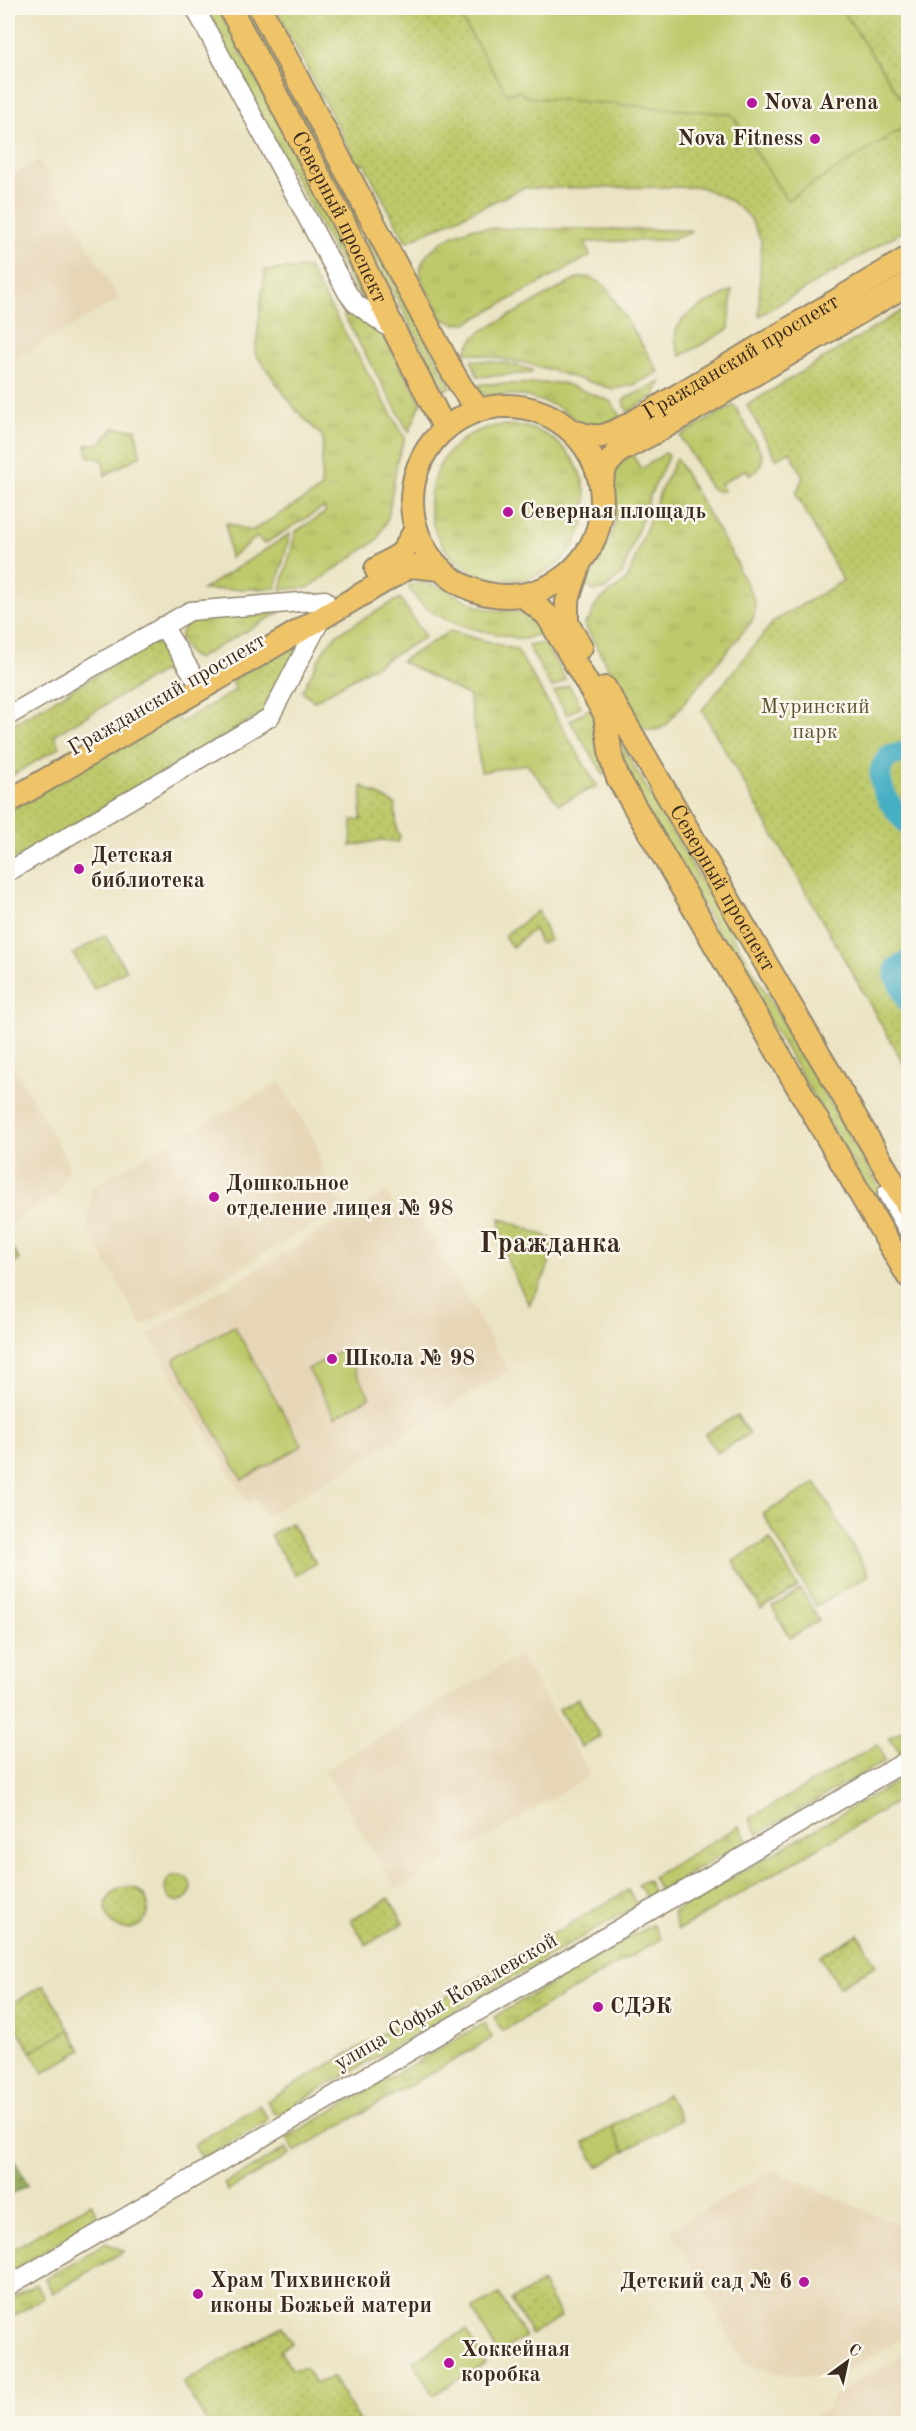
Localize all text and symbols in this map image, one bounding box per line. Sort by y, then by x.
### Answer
place label: Nova Arena [764,92,879,114]
marker: Nova Arena [745,96,759,110]
street label: Северный проспект [287,128,391,307]
place label: Nova Fitness [678,128,803,150]
marker: Nova Fitness [808,132,822,146]
street label: Гражданский проспект [639,291,843,425]
place label: Северная площадь [520,501,706,523]
marker: Северная площадь [501,505,515,519]
street label: Гражданский проспект [64,629,270,761]
park label: Муринский парк [760,696,870,743]
street label: Северный проспект [665,801,779,976]
place label: Детская библиотека [91,845,205,892]
marker: Детская библиотека [72,862,86,876]
place label: Дошкольное отделение лицея № 98 [226,1173,453,1220]
marker: Дошкольное отделение лицея № 98 [207,1190,221,1204]
district label: Гражданка [479,1231,621,1259]
place label: Школа № 98 [344,1348,475,1370]
marker: Школа № 98 [325,1352,339,1366]
street label: улица Софьи Ковалевской [331,1929,561,2075]
place label: СДЭК [610,1996,672,2018]
marker: СДЭК [591,2000,605,2014]
place label: Храм Тихвинской иконы Божьей матери [210,2270,432,2317]
place label: Детский сад № 6 [620,2271,792,2293]
marker: Детский сад № 6 [797,2275,811,2289]
marker: Храм Тихвинской иконы Божьей матери [191,2287,205,2301]
north arrow [817,2332,877,2392]
place label: Хоккейная коробка [461,2339,570,2386]
text: С [845,2342,863,2361]
marker: Хоккейная коробка [442,2356,456,2370]

